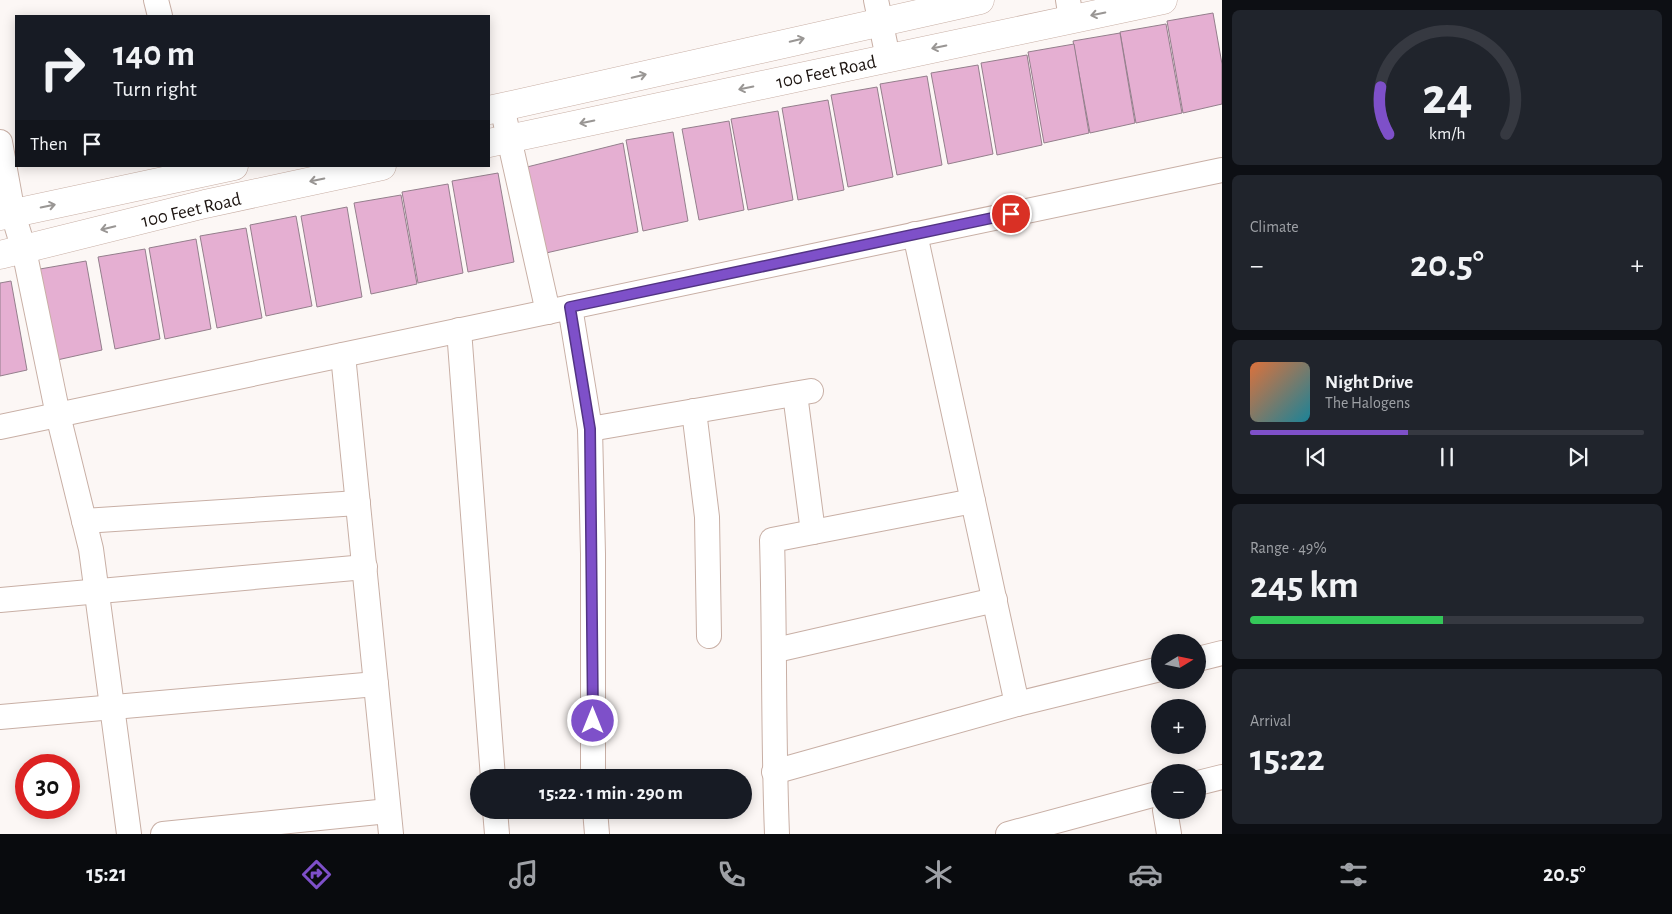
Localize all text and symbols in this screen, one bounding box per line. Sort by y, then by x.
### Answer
one-way arrow [1090,9,1106,19]
icon: right [30,35,95,100]
one-way arrow [789,35,805,44]
text: 140 m [113,37,195,72]
one-way arrow [931,43,947,52]
street label: 100 Feet Road [775,53,878,92]
one-way arrow [630,71,646,80]
text: 24 [1422,71,1472,123]
text: Turn right [113,78,197,100]
one-way arrow [738,84,754,93]
one-way arrow [579,118,595,128]
text: km/h [1429,125,1465,143]
icon: arrive [78,130,106,158]
text: Then [30,135,68,154]
one-way arrow [310,176,326,185]
street label: 100 Feet Road [140,190,243,231]
pin [990,193,1032,235]
icon: arrive [997,200,1025,228]
one-way arrow [39,201,55,210]
text: Climate [1250,219,1299,235]
one-way arrow [100,224,116,234]
text: 20.5° [1410,246,1484,284]
text: − [1250,252,1263,280]
text: + [1631,252,1644,280]
text: Night Drive [1325,373,1413,392]
text: The Halogens [1325,395,1410,411]
icon: previous [1302,443,1330,471]
icon: pause [1433,443,1461,471]
icon: next [1564,443,1592,471]
text: Range · 49% [1250,540,1327,556]
text: 245 km [1250,567,1359,605]
north arrow [1151,634,1206,689]
map controls [1151,634,1206,819]
position arrow [566,694,618,746]
button: + [1151,699,1206,754]
text: Arrival [1250,713,1291,729]
text: 15:22 [1250,740,1325,778]
speed limit sign: 30 [15,754,80,819]
button: − [1151,764,1206,819]
text: 15:22 · 1 min · 290 m [539,784,683,803]
icon: directions [299,857,334,892]
icon: music [506,857,541,892]
icon: phone [714,857,749,892]
icon: climate [921,857,956,892]
icon: car [1128,857,1163,892]
icon: filters [1336,857,1371,892]
text: 15:21 [86,863,127,885]
text: 20.5° [1543,863,1586,885]

